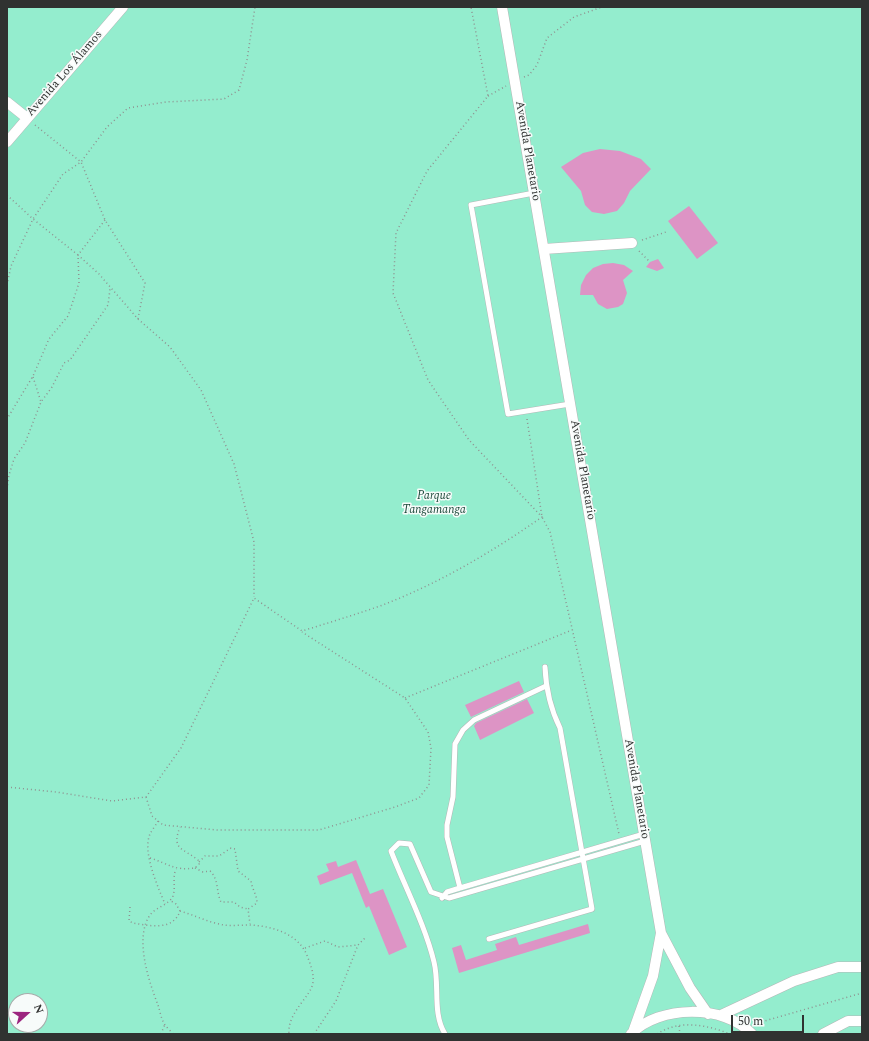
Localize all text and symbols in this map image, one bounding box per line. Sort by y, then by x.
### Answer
street label: Avenida Los Álamos [24,28,106,120]
street label: Avenida Planetario [511,100,543,202]
street label: Avenida Planetario [566,419,598,521]
park label: Parque Tangamanga [402,490,466,518]
street label: Avenida Planetario [620,738,652,840]
north arrow [8,993,48,1033]
text: N [29,1002,48,1016]
scale bar [733,1007,806,1033]
text: 50 m [738,1012,763,1031]

